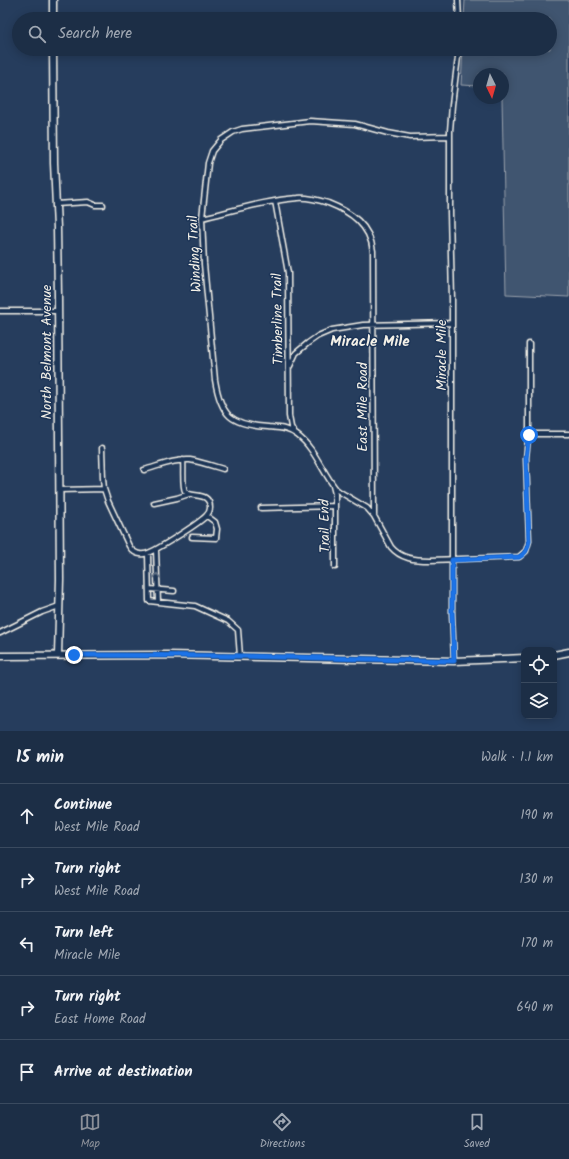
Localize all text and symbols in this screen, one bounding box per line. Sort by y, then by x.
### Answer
search box [12,12,557,56]
text: Search here [58,22,132,46]
icon: search [26,23,48,45]
north arrow [473,68,509,104]
street label: Winding Trail [182,214,208,293]
street label: Timberline Trail [266,272,290,365]
street label: North Belmont Avenue [36,284,58,419]
street label: Miracle Mile [431,319,453,391]
district label: Miracle Mile [330,330,410,354]
street label: East Mile Road [352,361,374,452]
route start [520,426,538,444]
street label: Trail End [314,498,336,553]
one-way arrow [153,573,161,579]
route end [65,646,83,664]
map controls [521,647,557,719]
button: locate [521,647,557,683]
button: layers [521,683,557,719]
text: 15 min [16,744,64,771]
text: Walk · 1.1 km [481,747,553,768]
text: Continue [54,793,112,817]
icon: ahead [16,805,38,827]
text: 190 m [521,805,553,826]
text: West Mile Road [54,817,139,838]
text: Turn right [54,857,121,881]
icon: right [16,869,38,891]
text: 130 m [519,869,553,890]
text: West Mile Road [54,881,139,902]
text: Turn left [54,921,114,945]
icon: left [16,933,38,955]
text: 170 m [521,933,553,954]
text: Miracle Mile [54,945,120,966]
text: Turn right [54,985,121,1009]
icon: right [16,997,38,1019]
text: 640 m [517,997,553,1018]
text: East Home Road [54,1009,146,1030]
text: Arrive at destination [54,1060,193,1084]
icon: arrive [16,1061,38,1083]
tab: Map [79,1111,101,1153]
tab: Directions [260,1111,305,1153]
tab: Saved [464,1111,490,1153]

